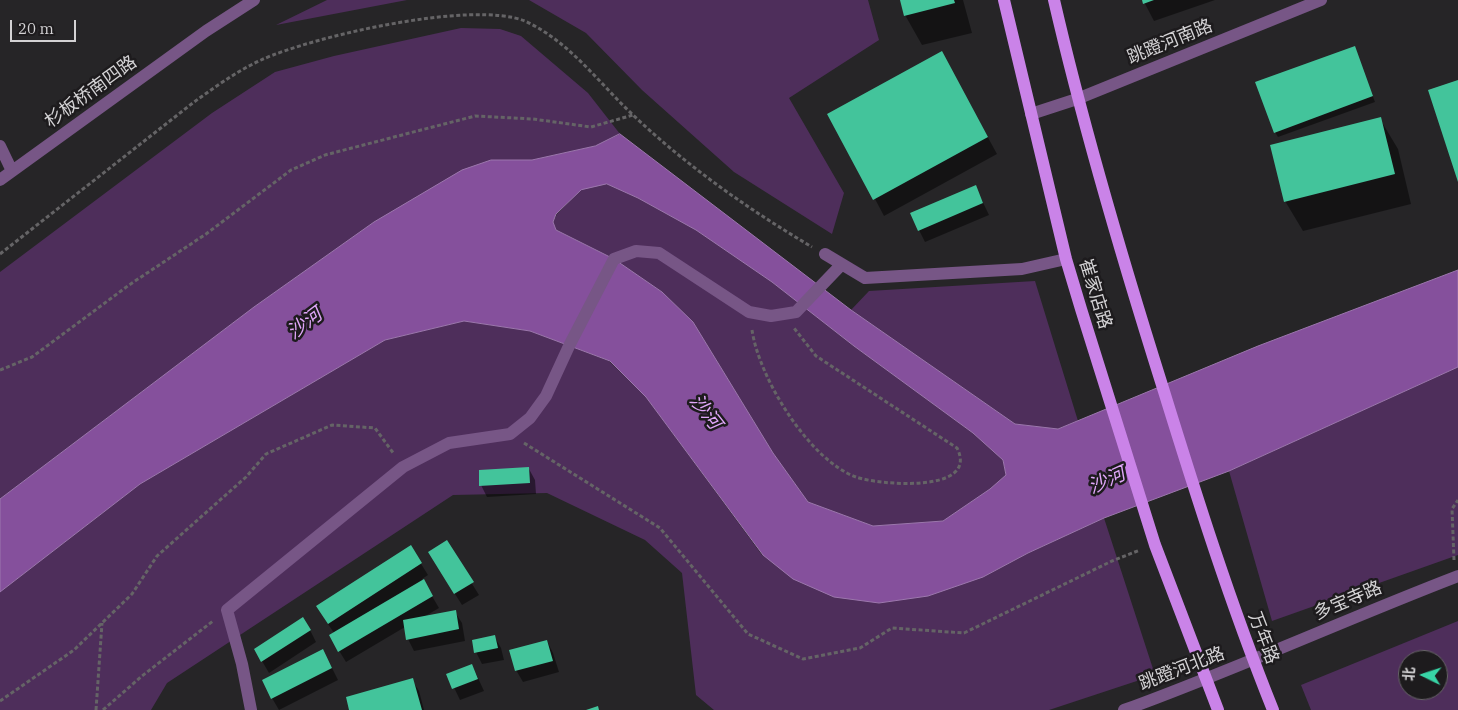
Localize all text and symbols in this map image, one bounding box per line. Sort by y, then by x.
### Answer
scale bar [12,10,79,42]
street label: 跳蹬河南路 [1124,15,1216,69]
text: 20 m [18,19,54,38]
street label: 杉板桥南四路 [41,52,141,132]
street label: 崔家店路 [1074,256,1116,332]
water label: 沙河 [283,303,327,345]
water label: 沙河 [684,390,726,434]
water label: 沙河 [1085,463,1129,499]
street label: 多宝寺路 [1311,577,1385,625]
street label: 万年路 [1243,609,1283,667]
street label: 跳蹬河北路 [1136,643,1228,695]
north arrow [1398,650,1448,700]
text: 北 [1400,666,1419,682]

